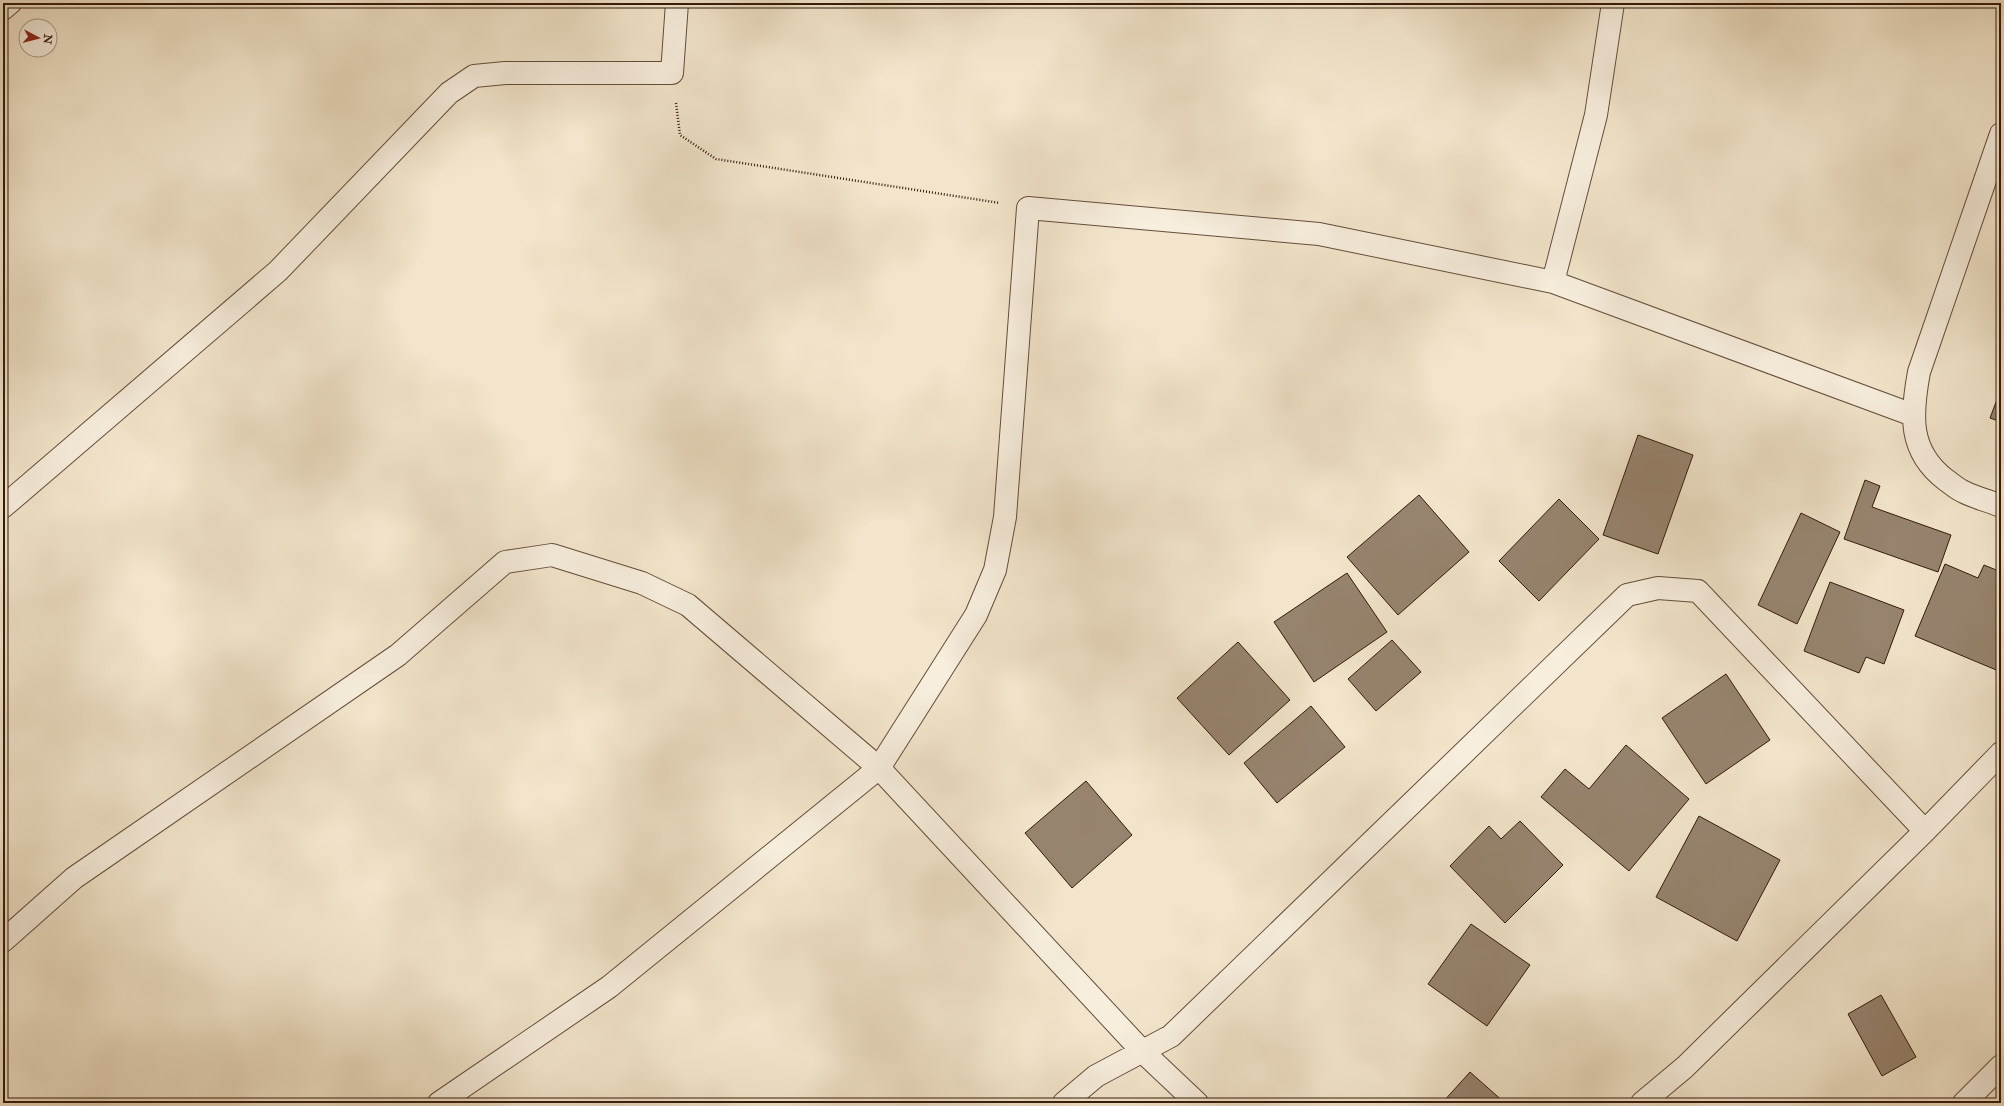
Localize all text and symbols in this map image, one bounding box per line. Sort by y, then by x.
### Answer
north arrow [18,18,58,58]
text: N [40,32,55,46]

